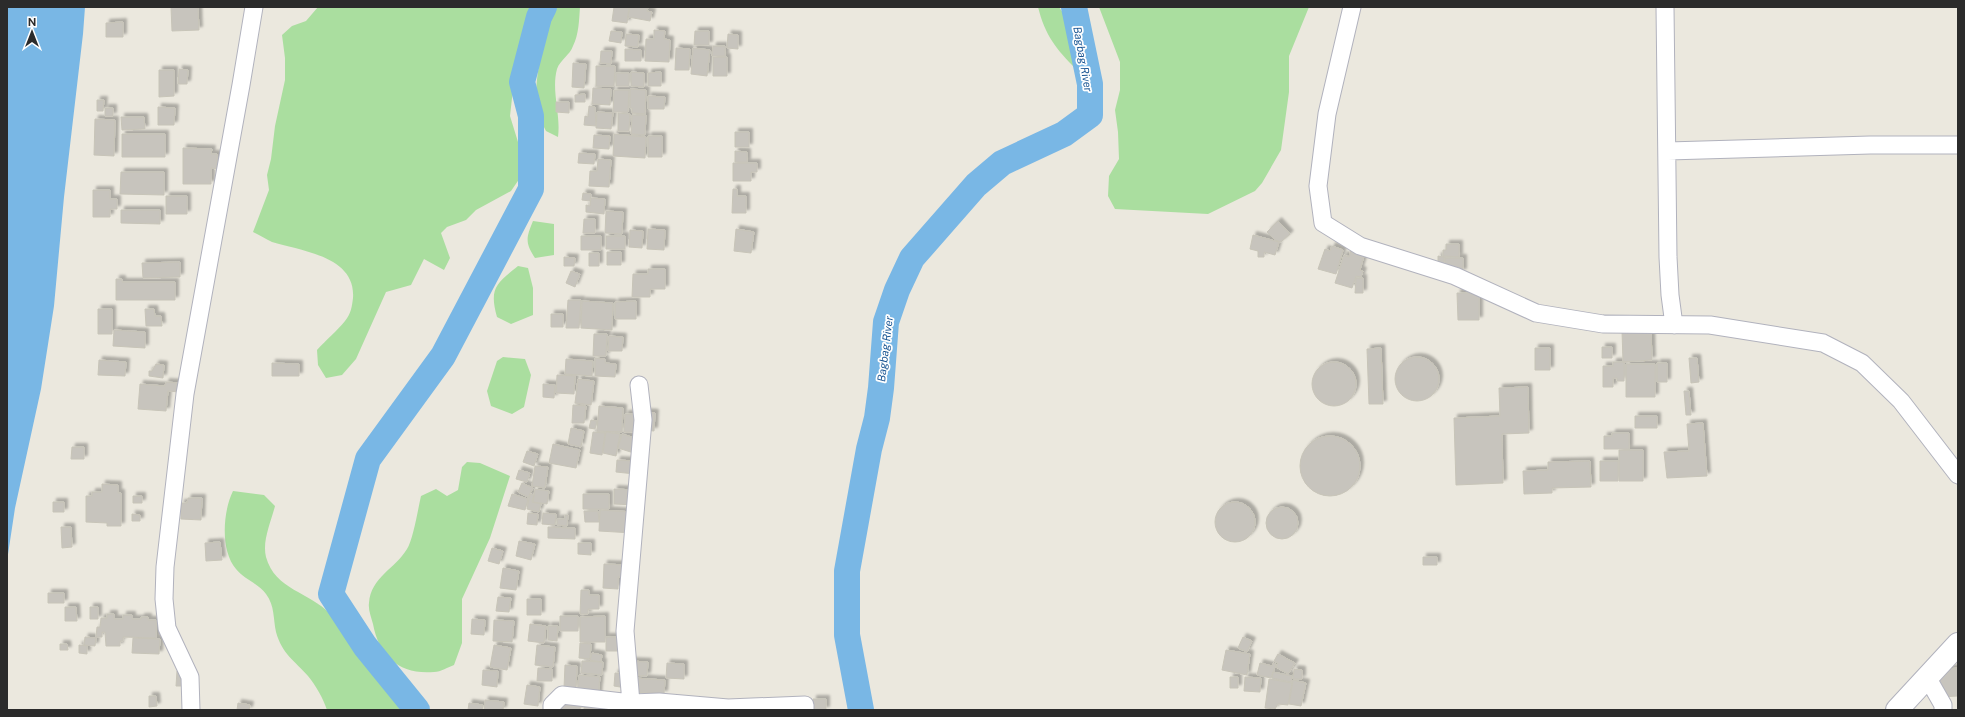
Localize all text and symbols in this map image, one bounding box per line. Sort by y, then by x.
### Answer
north arrow [12,12,52,52]
text: N [28,16,36,28]
water label: Bagbag River [1071,25,1095,93]
water label: Bagbag River [875,315,895,382]

